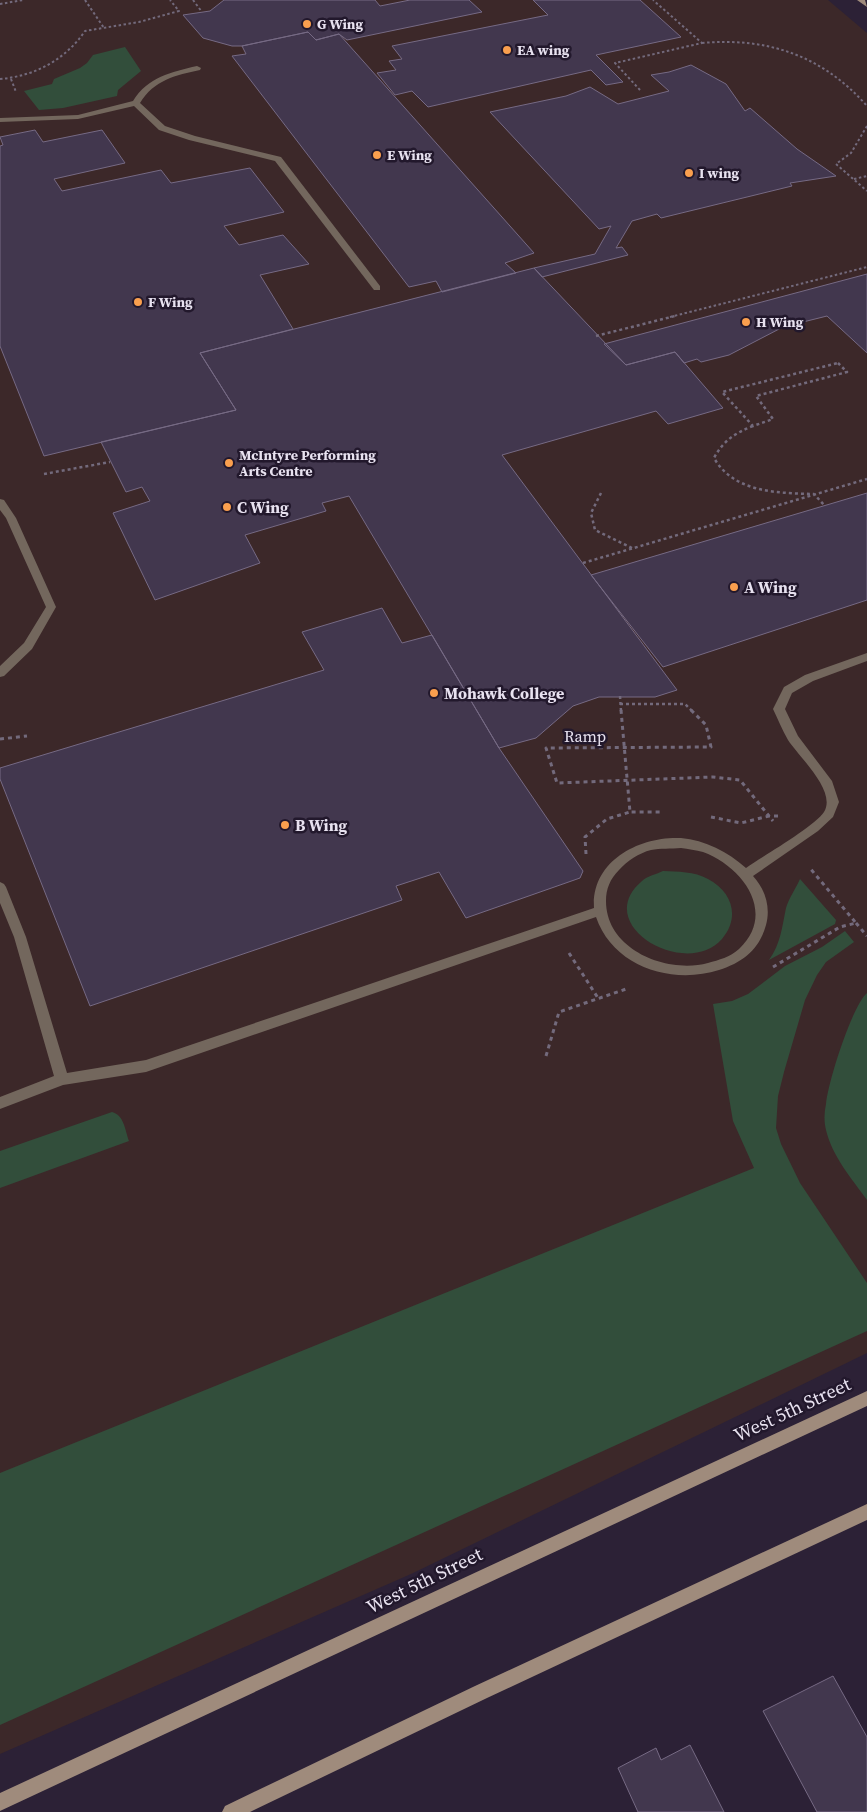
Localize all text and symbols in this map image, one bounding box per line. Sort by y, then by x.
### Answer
place label: G Wing [317,14,363,34]
marker: G Wing [301,18,313,30]
place label: EA wing [517,40,570,60]
marker: EA wing [501,44,513,56]
place label: E Wing [387,145,432,165]
marker: E Wing [371,149,383,161]
place label: I wing [699,163,740,183]
marker: I wing [683,167,695,179]
place label: F Wing [148,292,193,312]
marker: F Wing [132,296,144,308]
place label: H Wing [756,312,804,332]
marker: H Wing [740,316,752,328]
place label: McIntyre Performing Arts Centre [239,445,376,481]
marker: McIntyre Performing Arts Centre [223,457,235,469]
place label: C Wing [237,496,289,518]
marker: C Wing [221,501,233,513]
place label: A Wing [744,576,797,598]
marker: A Wing [728,581,740,593]
place label: Mohawk College [444,682,564,704]
marker: Mohawk College [428,687,440,699]
street label: Ramp [564,725,606,747]
place label: B Wing [295,814,348,836]
marker: B Wing [279,819,291,831]
street label: West 5th Street [729,1370,855,1447]
street label: West 5th Street [362,1540,487,1619]

